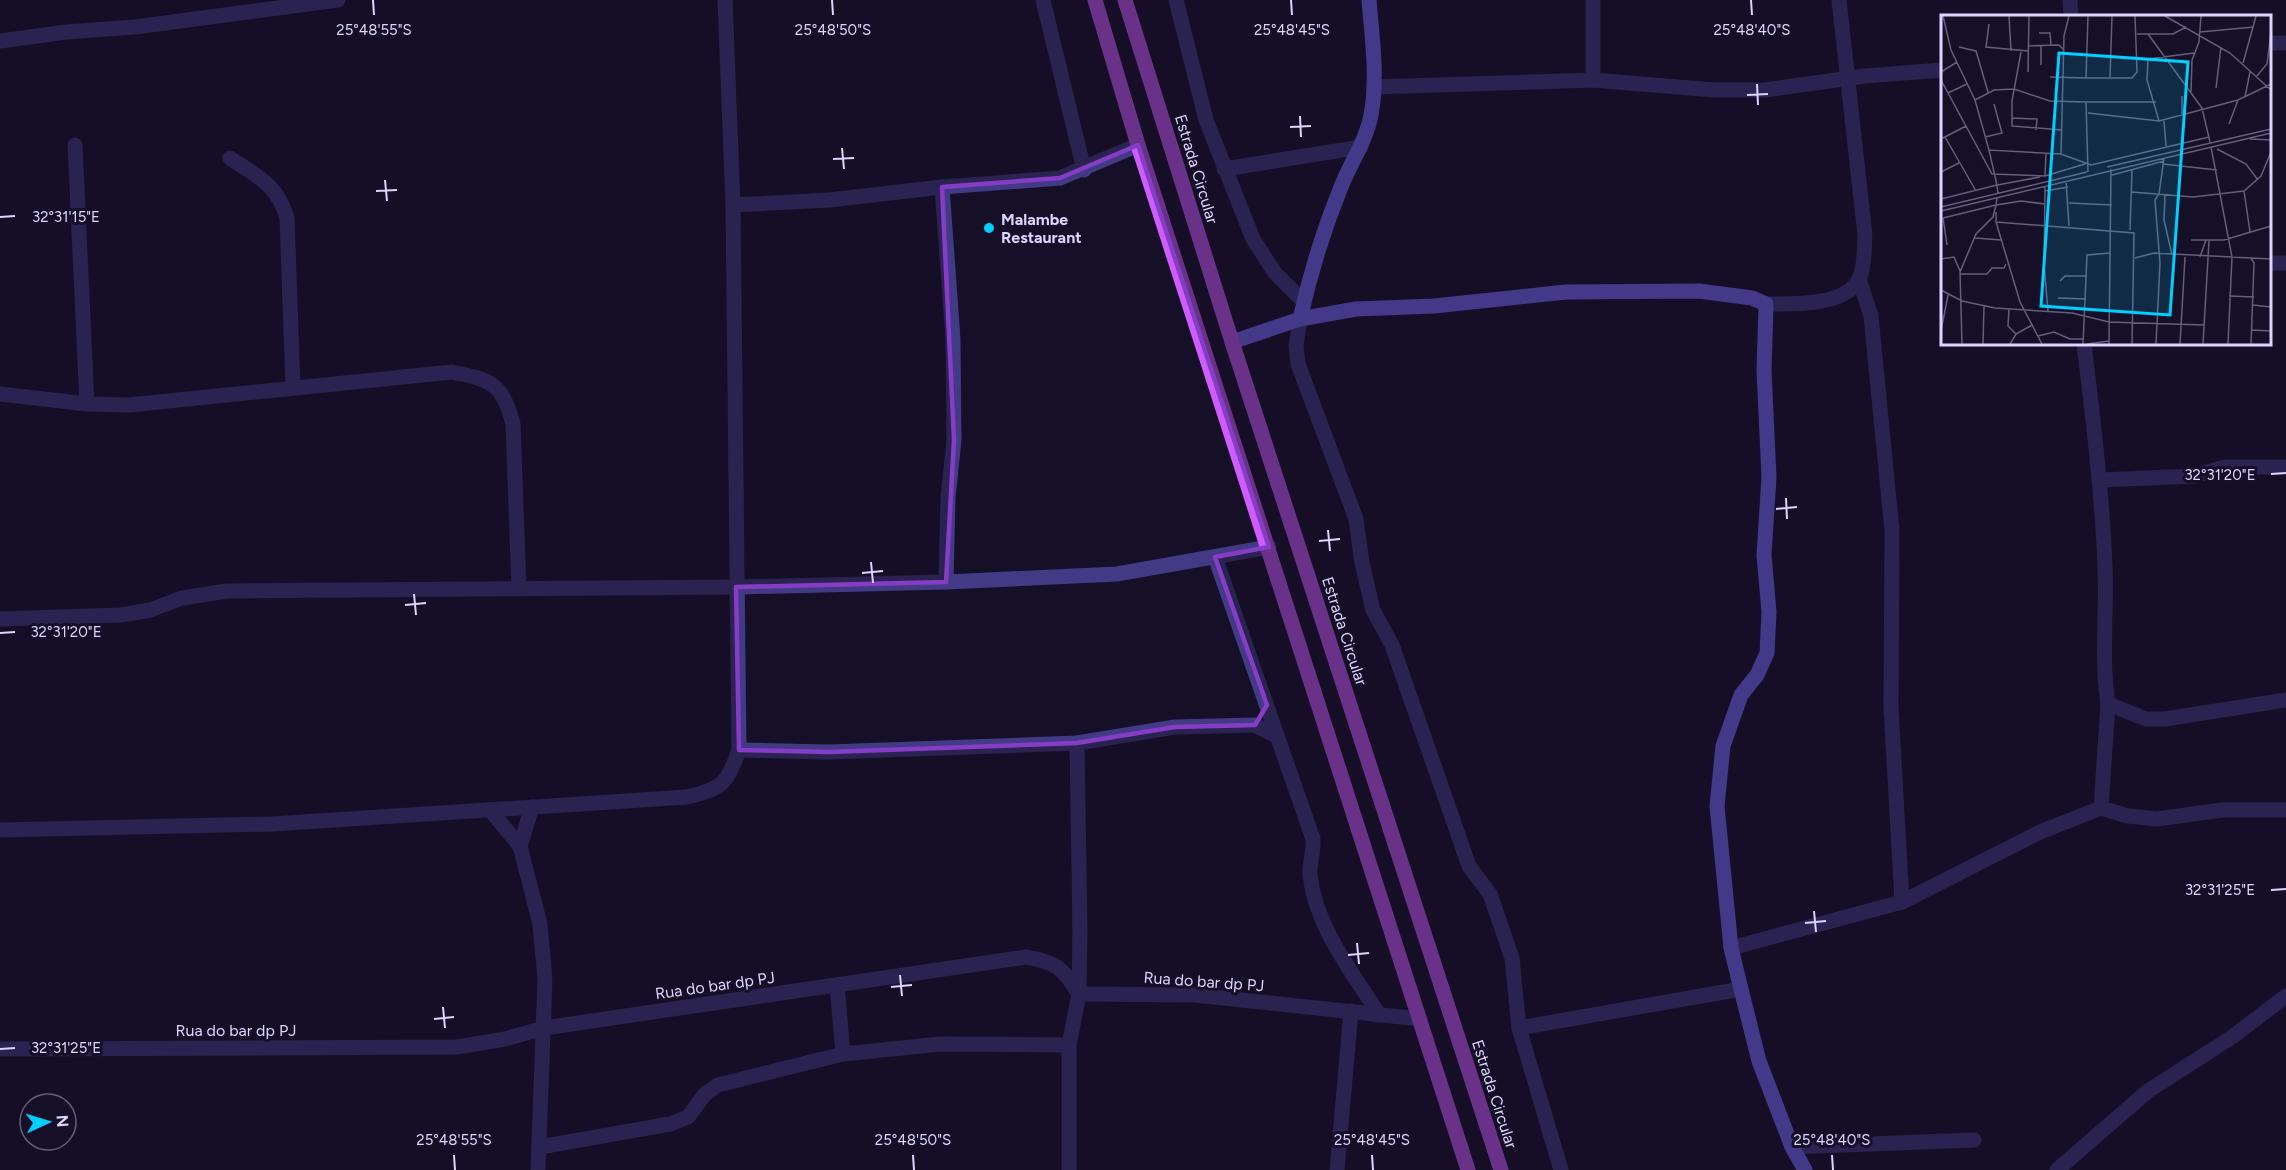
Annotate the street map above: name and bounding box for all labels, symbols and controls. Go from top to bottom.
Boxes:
inset map [1941,15,2271,345]
text: 25°48'55"S [336,21,412,39]
text: 25°48'50"S [795,21,871,39]
text: 25°48'45"S [1254,21,1330,39]
text: 25°48'40"S [1713,21,1791,39]
street label: Estrada Circular [1171,112,1222,227]
text: 32°31'15"E [32,208,100,226]
place label: Malambe Restaurant [1001,210,1082,247]
marker: Malambe Restaurant [982,221,996,235]
text: 32°31'20"E [2184,466,2256,484]
street label: Estrada Circular [1318,574,1371,689]
text: 32°31'20"E [30,623,102,641]
text: 32°31'25"E [2185,881,2255,899]
street label: Rua do bar dp PJ [654,968,776,1003]
street label: Rua do bar dp PJ [1143,968,1265,995]
street label: Rua do bar dp PJ [176,1021,296,1040]
street label: Estrada Circular [1468,1037,1521,1152]
text: 32°31'25"E [31,1039,101,1057]
north arrow [18,1092,78,1152]
text: N [53,1114,72,1128]
text: 25°48'55"S [416,1131,492,1149]
text: 25°48'50"S [875,1131,951,1149]
text: 25°48'45"S [1334,1131,1410,1149]
text: 25°48'40"S [1793,1131,1871,1149]

